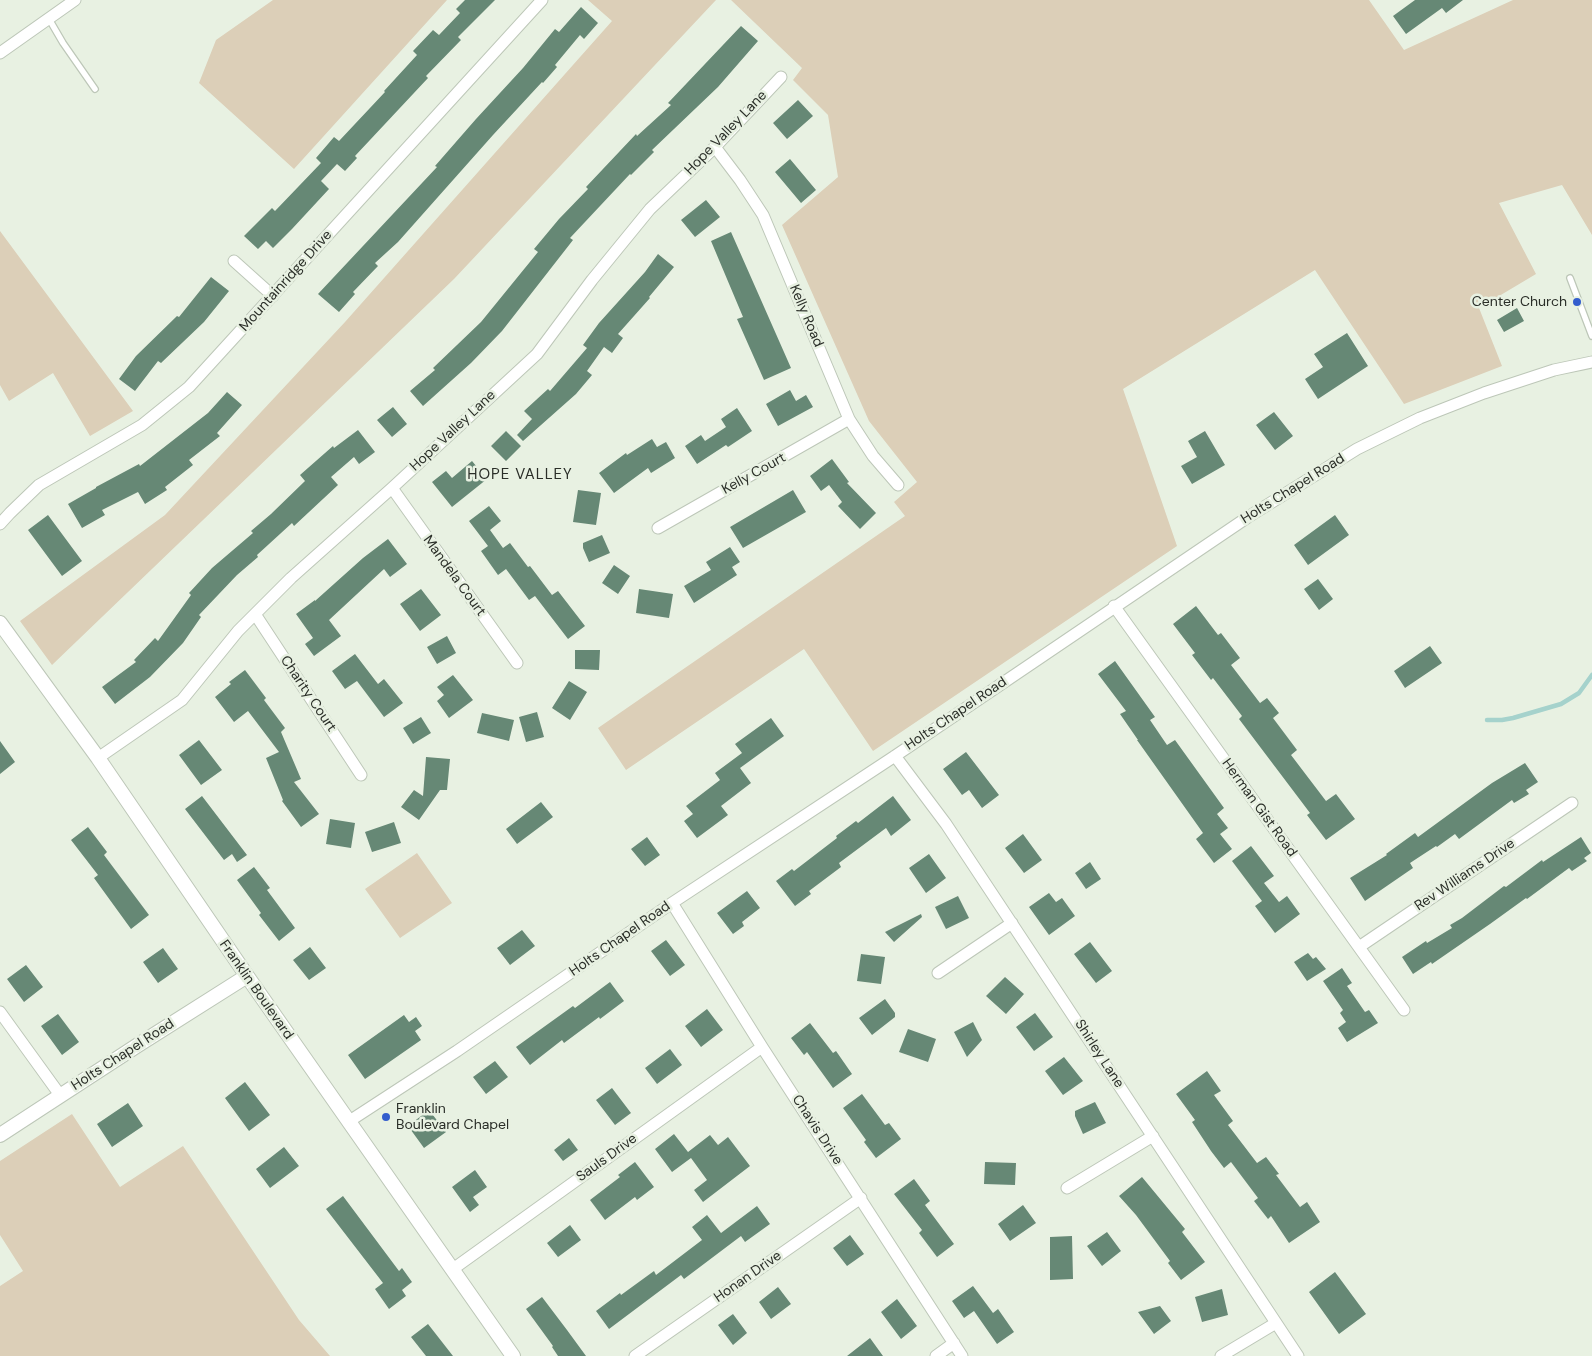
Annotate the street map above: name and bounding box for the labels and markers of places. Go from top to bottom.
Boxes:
place label: Center Church [1472,294,1567,310]
marker: Center Church [1571,296,1583,308]
place label: Franklin Boulevard Chapel [396,1101,509,1134]
marker: Franklin Boulevard Chapel [380,1111,392,1123]

